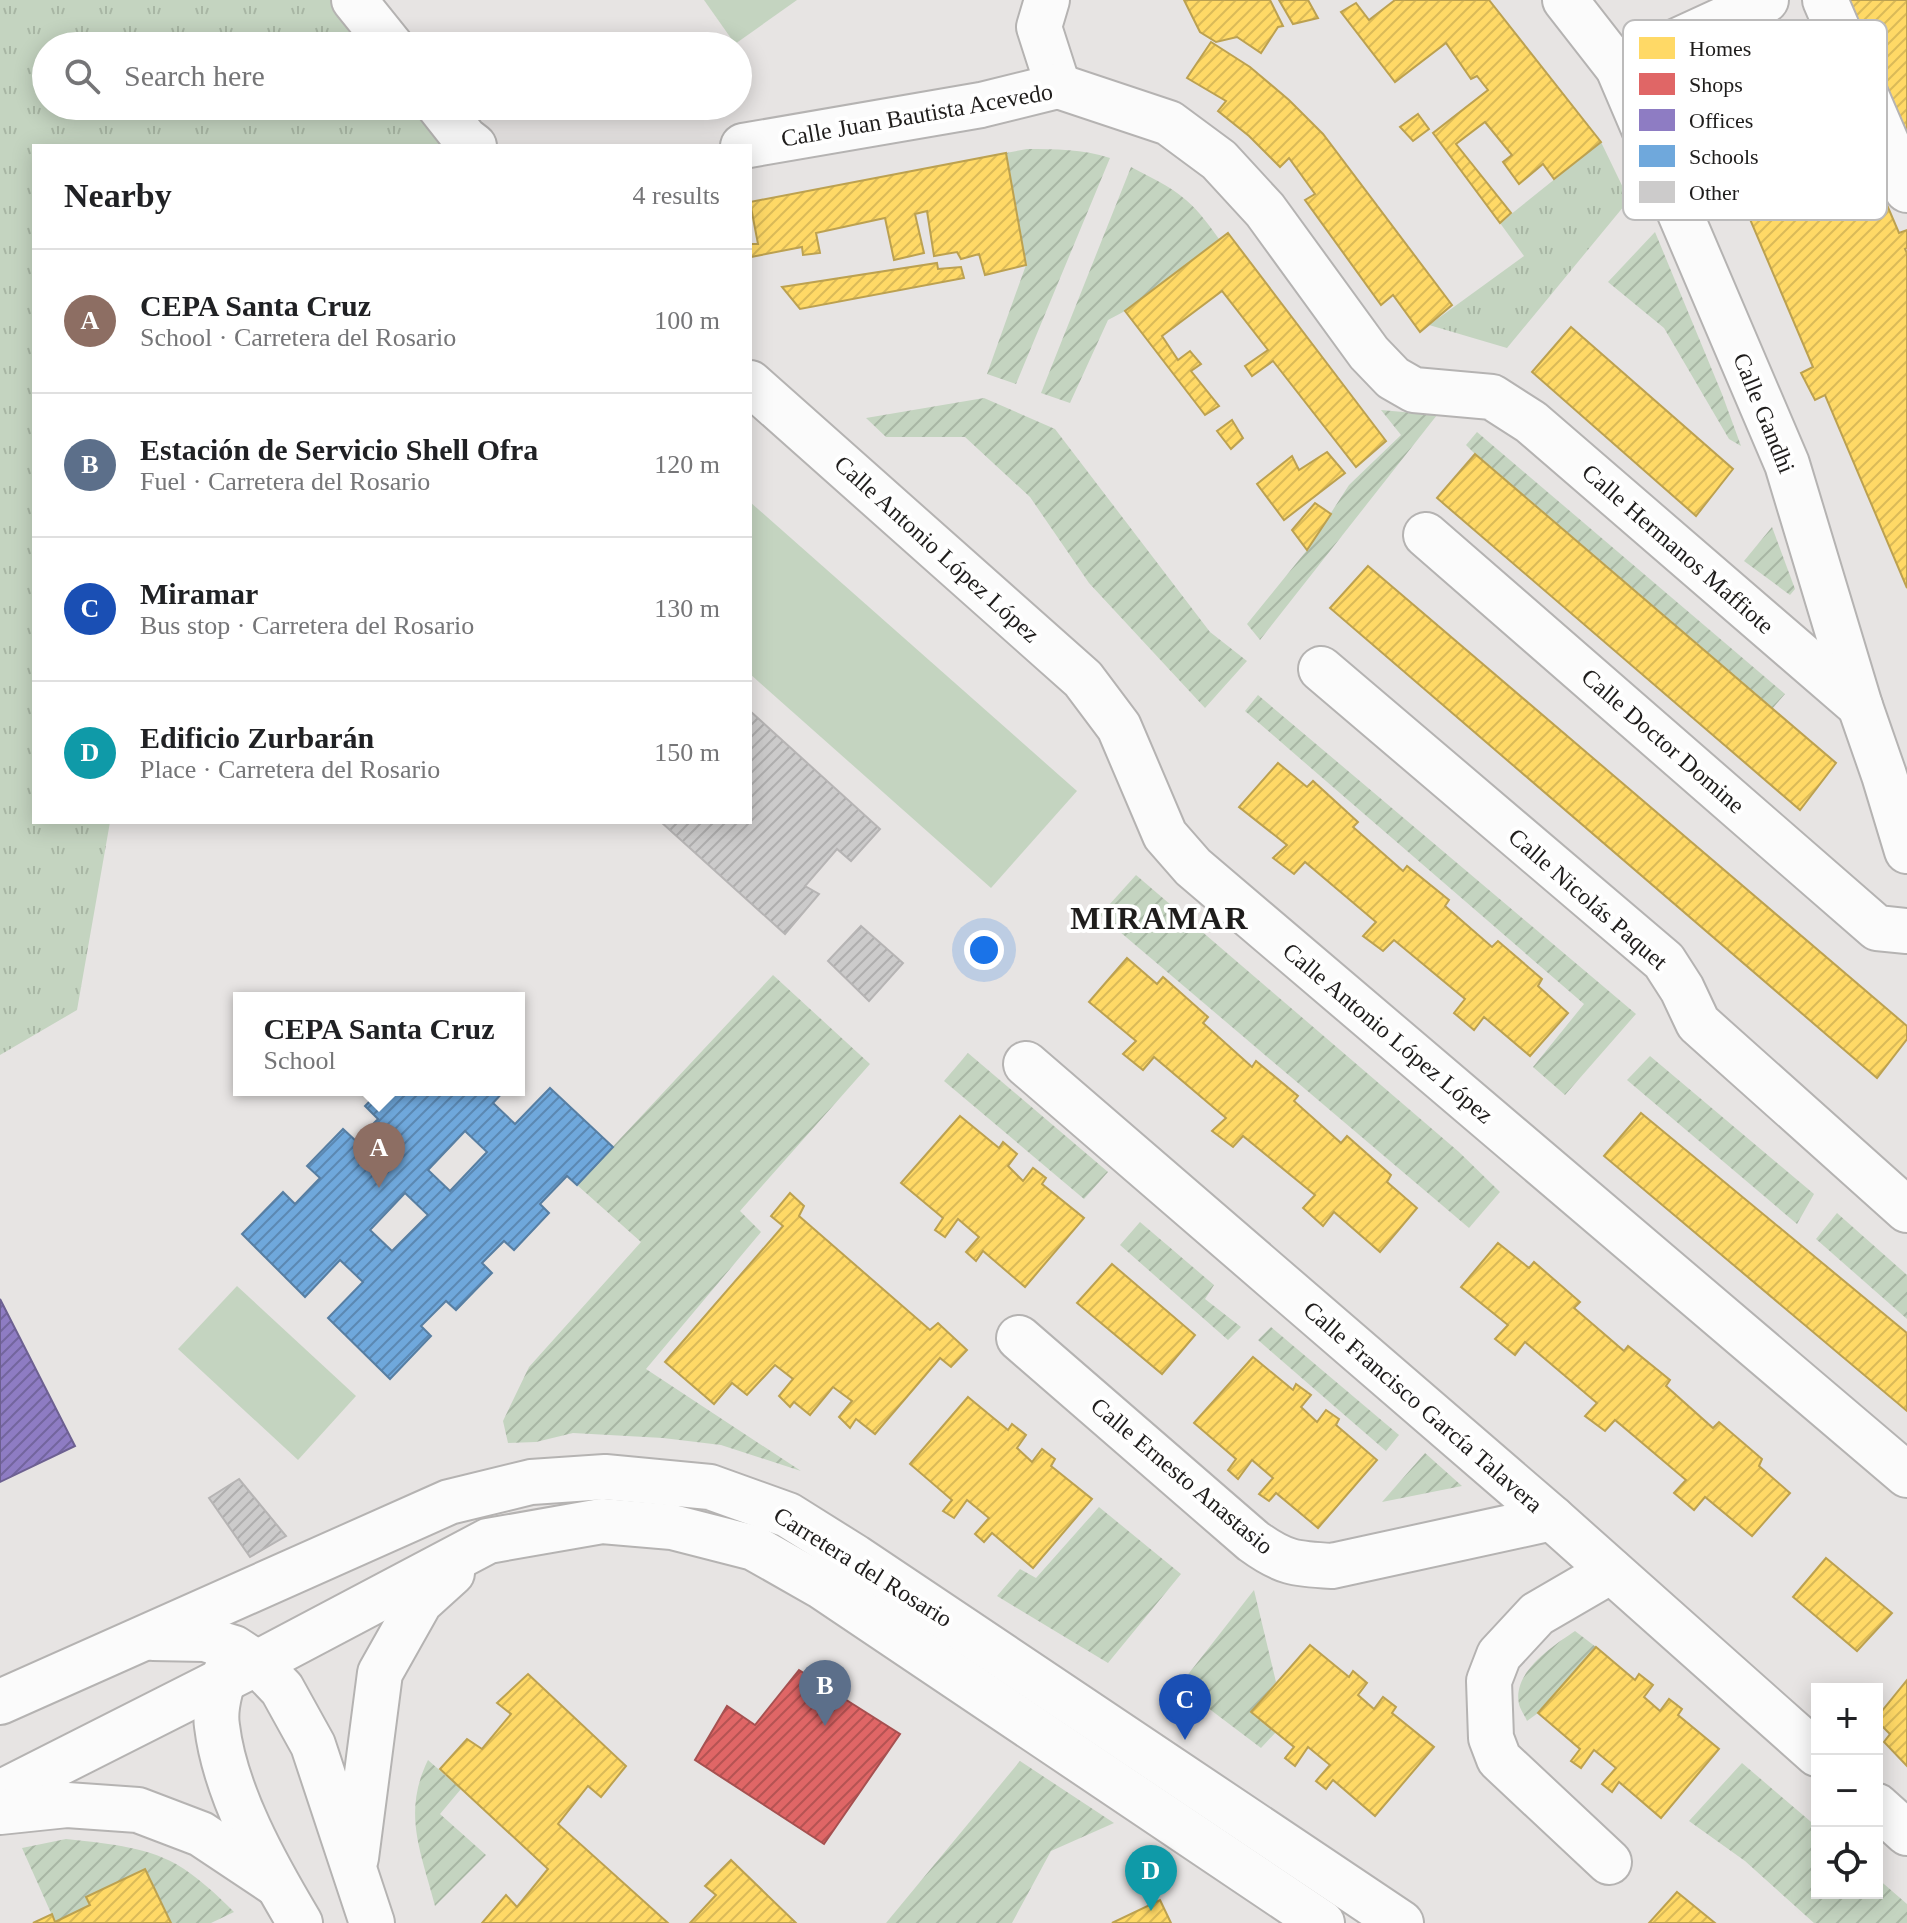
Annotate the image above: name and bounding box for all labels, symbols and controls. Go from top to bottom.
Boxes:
legend [1623,20,1887,220]
search box [32,32,752,120]
text: Homes [1689,36,1751,61]
icon: search [60,54,104,98]
text: Search here [124,59,265,92]
text: Shops [1689,72,1743,97]
street label: Calle Juan Bautista Acevedo [779,78,1055,152]
text: Offices [1689,108,1753,133]
text: Schools [1689,144,1759,169]
text: Nearby [64,177,172,214]
text: Other [1689,180,1740,205]
text: 4 results [633,181,720,210]
text: CEPA Santa Cruz [140,289,371,322]
text: A [81,306,99,335]
text: 100 m [654,306,720,335]
text: School · Carretera del Rosario [140,323,456,352]
street label: Calle Gandhi [1728,349,1800,477]
text: Estación de Servicio Shell Ofra [140,433,538,466]
text: B [81,450,99,479]
text: 120 m [654,450,720,479]
street label: Calle Antonio López López [829,450,1045,648]
street label: Calle Hermanos Maffiote [1577,459,1779,639]
text: Fuel · Carretera del Rosario [140,467,430,496]
text: Miramar [140,577,258,610]
text: C [81,594,99,623]
text: 130 m [654,594,720,623]
text: Bus stop · Carretera del Rosario [140,611,474,640]
street label: Calle Doctor Domine [1577,663,1749,819]
text: Edificio Zurbarán [140,721,374,754]
text: D [81,738,99,767]
text: 150 m [654,738,720,767]
text: Place · Carretera del Rosario [140,755,440,784]
street label: Calle Nicolás Paquet [1504,823,1673,975]
district label: MIRAMAR [1070,900,1250,936]
your location [964,930,1004,970]
street label: Calle Antonio López López [1278,938,1498,1128]
popup [233,992,525,1096]
text: CEPA Santa Cruz [263,1012,495,1045]
text: School [263,1046,336,1075]
pin: A [353,1122,405,1188]
street label: Calle Francisco García Talavera [1298,1296,1548,1518]
street label: Calle Ernesto Anastasio [1086,1392,1278,1560]
street label: Carretera del Rosario [769,1502,957,1632]
pin: B [799,1660,851,1726]
pin: C [1159,1674,1211,1740]
map controls [1811,1683,1883,1899]
button: + [1811,1683,1883,1755]
button: − [1811,1755,1883,1827]
button: locate [1811,1827,1883,1899]
pin: D [1125,1845,1177,1911]

